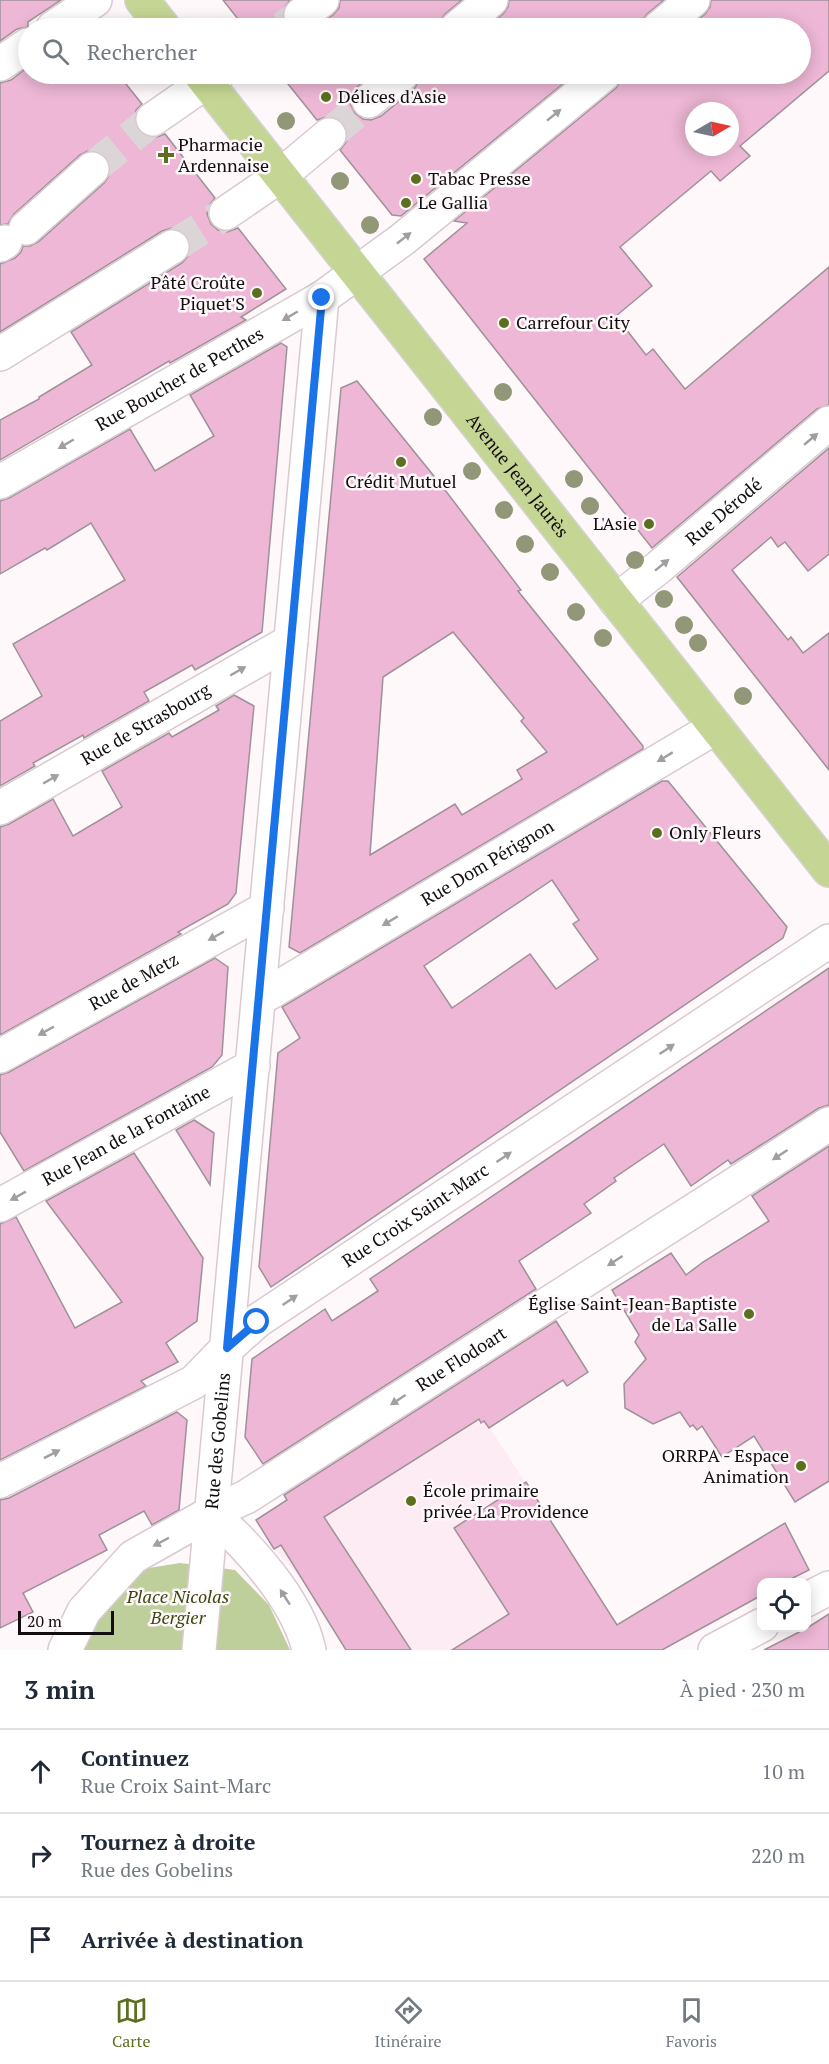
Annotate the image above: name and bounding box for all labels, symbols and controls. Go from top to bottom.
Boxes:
search box [18,18,811,84]
icon: search [39,35,72,68]
text: Rechercher [87,37,197,66]
place label: Délices d'Asie [338,84,446,108]
marker: Délices d'Asie [319,90,333,104]
north arrow [685,102,739,156]
one-way arrow [546,108,562,121]
place label: Pharmacie Ardennaise [178,132,269,177]
marker: Pharmacie Ardennaise [159,148,173,162]
place label: Tabac Presse [428,166,531,190]
marker: Tabac Presse [409,172,423,186]
place label: Le Gallia [418,190,488,214]
marker: Le Gallia [399,196,413,210]
one-way arrow [396,233,411,245]
place label: Pâté Croûte Piquet'S [151,270,245,315]
route end [308,284,334,310]
marker: Pâté Croûte Piquet'S [250,286,264,300]
place label: Carrefour City [516,310,631,334]
one-way arrow [282,311,298,322]
marker: Carrefour City [497,316,511,330]
street label: Rue Boucher de Perthes [91,321,268,436]
street label: Avenue Jean Jaurès [462,408,575,542]
one-way arrow [803,432,819,445]
one-way arrow [58,439,74,450]
marker: Crédit Mutuel [394,455,408,469]
place label: Crédit Mutuel [345,469,457,493]
street label: Rue Dérodé [680,472,767,550]
place label: L'Asie [593,511,637,535]
marker: L'Asie [642,517,656,531]
one-way arrow [654,558,670,571]
one-way arrow [230,666,247,676]
street label: Rue de Strasbourg [76,677,215,770]
one-way arrow [657,751,673,762]
one-way arrow [43,774,60,784]
street label: Rue Dom Pérignon [416,813,558,911]
place label: Only Fleurs [669,820,761,844]
marker: Only Fleurs [650,826,664,840]
one-way arrow [382,916,398,927]
one-way arrow [208,931,224,942]
street label: Rue de Metz [84,946,182,1015]
one-way arrow [37,1026,54,1036]
one-way arrow [659,1044,675,1055]
street label: Rue Jean de la Fontaine [37,1079,214,1191]
one-way arrow [772,1150,788,1161]
one-way arrow [496,1151,512,1163]
street label: Rue Croix Saint-Marc [337,1157,493,1272]
one-way arrow [9,1191,26,1201]
one-way arrow [607,1255,624,1266]
place label: Église Saint-Jean-Baptiste de La Salle [528,1291,737,1336]
one-way arrow [281,1294,297,1306]
marker: Église Saint-Jean-Baptiste de La Salle [742,1307,756,1321]
route start [243,1308,269,1334]
street label: Rue Flodoart [411,1320,511,1396]
street label: Rue des Gobelins [199,1371,235,1510]
one-way arrow [390,1394,406,1405]
place label: ORRPA - Espace Animation [662,1443,789,1488]
one-way arrow [44,1450,61,1459]
marker: ORRPA - Espace Animation [794,1459,808,1473]
place label: École primaire privée La Providence [423,1478,589,1523]
marker: École primaire privée La Providence [404,1494,418,1508]
one-way arrow [152,1537,169,1547]
map controls [757,1578,811,1632]
button: locate [757,1578,811,1632]
park label: Place Nicolas Bergier [126,1584,229,1629]
one-way arrow [280,1589,291,1605]
scale bar [18,1608,114,1636]
text: 20 m [27,1610,62,1632]
text: 3 min [24,1672,95,1706]
text: À pied · 230 m [680,1676,805,1703]
text: Continuez [81,1743,189,1772]
icon: ahead [24,1755,57,1788]
text: 10 m [762,1758,805,1785]
text: Rue Croix Saint-Marc [81,1772,271,1799]
text: Tournez à droite [81,1827,256,1856]
icon: right [24,1839,57,1872]
text: 220 m [751,1842,805,1869]
text: Rue des Gobelins [81,1856,233,1883]
icon: arrive [24,1923,57,1956]
text: Arrivée à destination [81,1925,303,1954]
tab: Carte [112,1994,151,2052]
tab: Itinéraire [374,1994,442,2052]
tab: Favoris [666,1994,717,2052]

